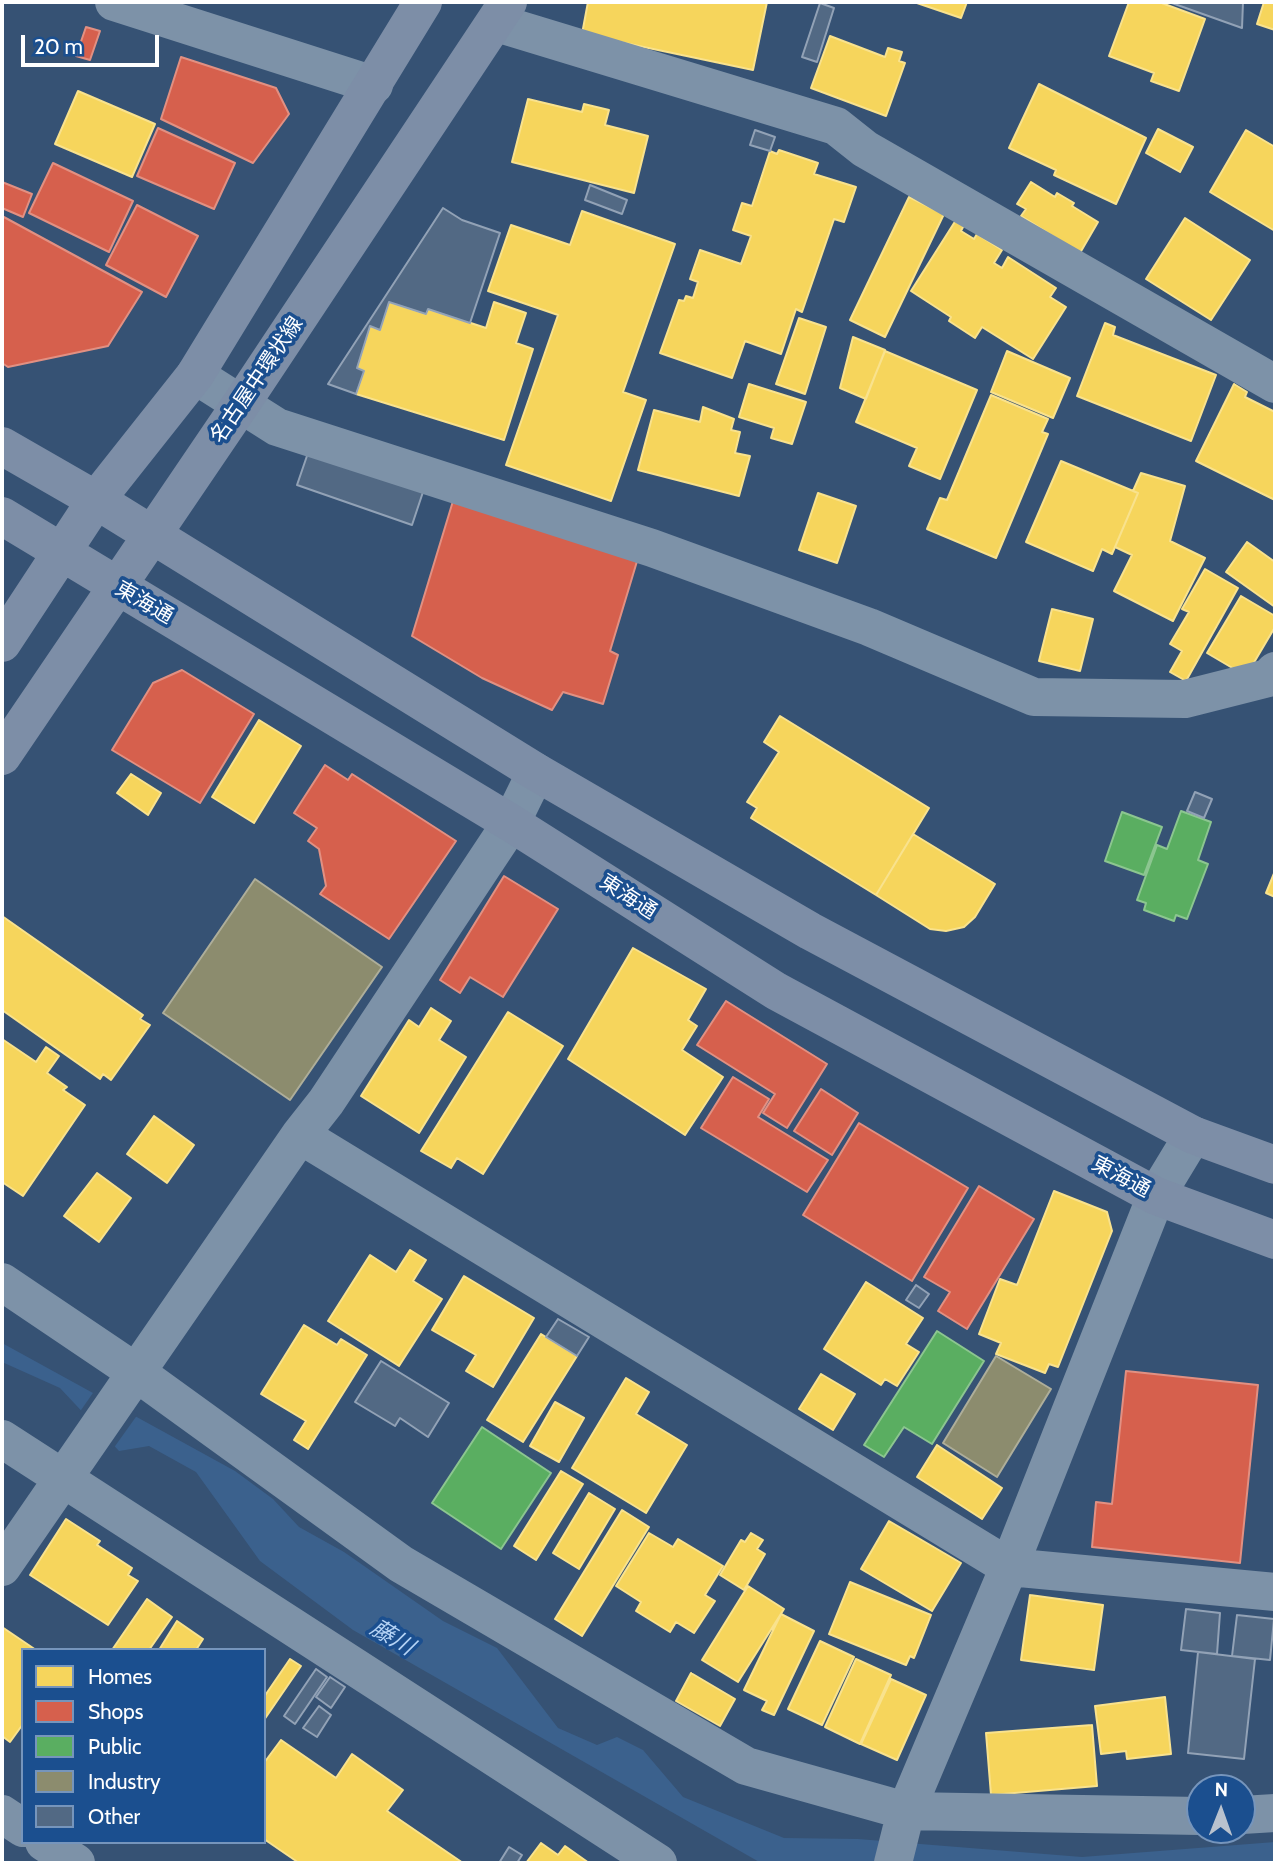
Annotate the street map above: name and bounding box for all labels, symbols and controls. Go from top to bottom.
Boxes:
scale bar [24,21,163,65]
text: 20 m [34,34,83,59]
street label: 名古屋中環状線 [205,312,309,448]
street label: 東海通 [110,576,178,630]
street label: 東海通 [595,869,661,925]
street label: 東海通 [1087,1151,1155,1203]
water label: 藤川 [365,1614,419,1662]
legend [21,1648,266,1844]
text: Homes [88,1664,152,1689]
text: Shops [88,1699,143,1724]
text: Public [88,1734,142,1759]
text: Industry [88,1769,161,1794]
north arrow [1186,1774,1256,1844]
text: N [1214,1778,1228,1801]
text: Other [88,1804,140,1829]

